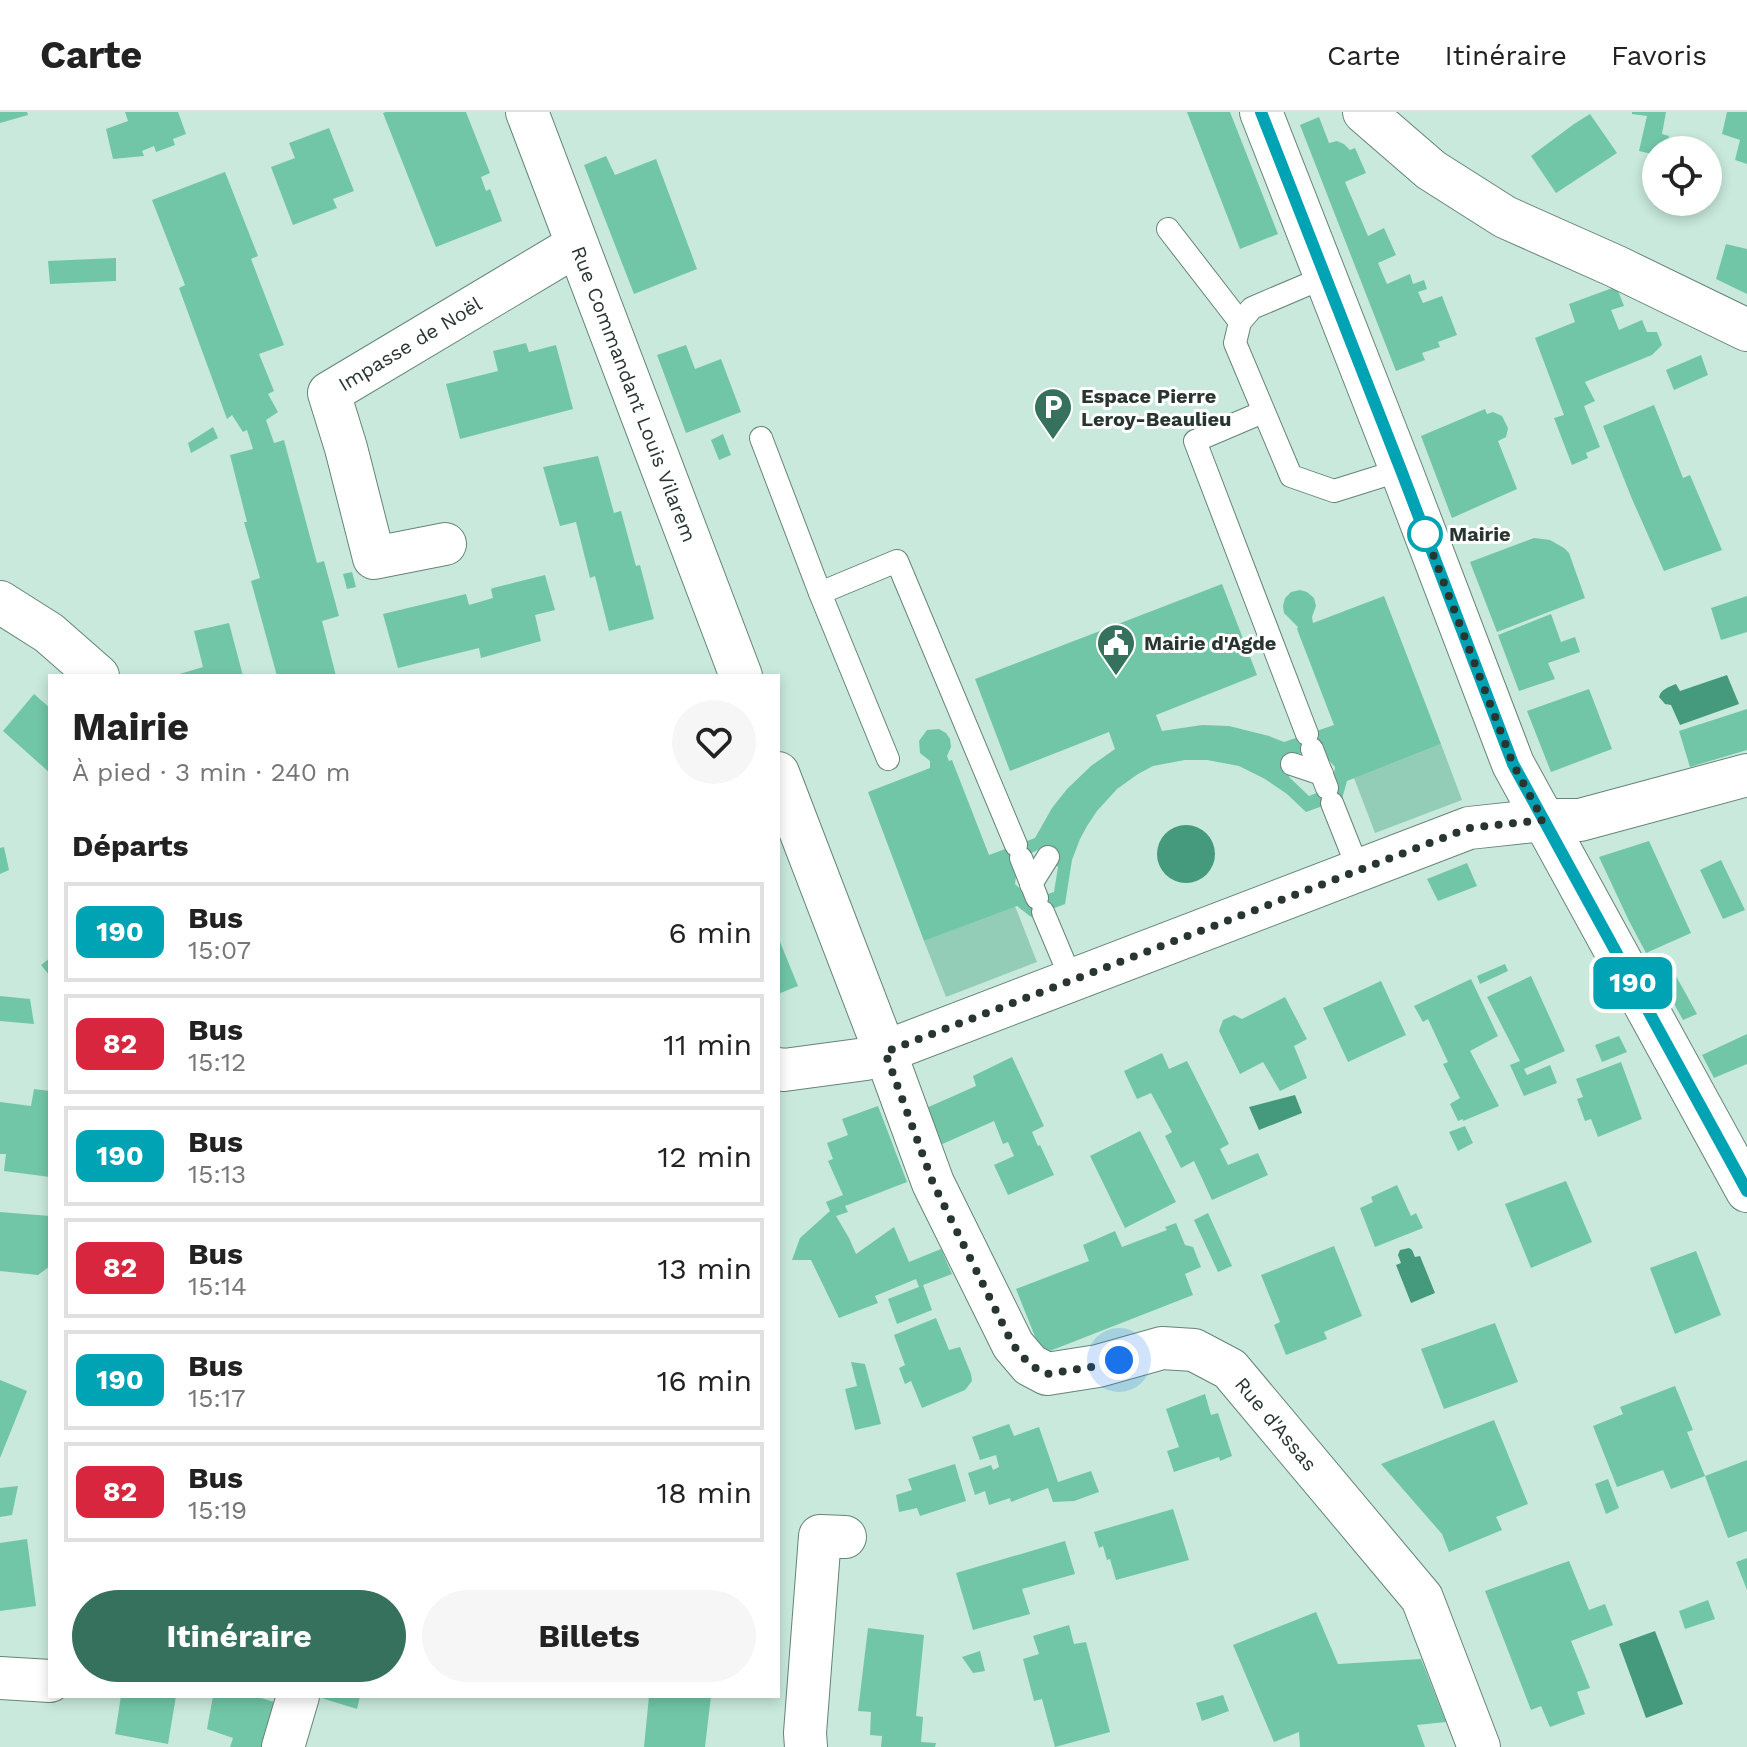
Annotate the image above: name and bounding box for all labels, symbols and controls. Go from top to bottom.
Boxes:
text: Carte [40,33,142,77]
text: Carte [1327,39,1401,72]
text: Itinéraire [1445,39,1567,72]
text: Favoris [1611,39,1707,72]
map controls [1642,136,1722,216]
button: locate [1642,136,1722,216]
street label: Rue Commandant Louis Vilarem [566,243,702,545]
street label: Impasse de Noël [334,292,486,396]
place label: Espace Pierre Leroy-Beaulieu [1081,384,1231,431]
parking icon: Espace Pierre Leroy-Beaulieu [1032,386,1074,441]
marker: Mairie [1408,517,1442,551]
place label: Mairie [1449,522,1511,546]
public building icon: Mairie d'Agde [1095,622,1137,677]
place label: Mairie d'Agde [1144,631,1276,655]
button: heart [672,700,756,784]
text: Mairie [72,705,189,749]
text: À pied · 3 min · 240 m [72,757,351,787]
text: Départs [72,828,189,863]
text: Bus [188,900,243,935]
text: 190 [96,915,144,948]
text: 6 min [668,915,752,950]
text: 15:07 [188,935,251,965]
line badge: 190 [1587,957,1679,1009]
text: 190 [1609,966,1657,999]
text: Bus [188,1012,243,1047]
text: 82 [103,1027,137,1060]
text: 11 min [663,1027,752,1062]
text: 15:12 [188,1047,246,1077]
text: Bus [188,1124,243,1159]
text: 190 [96,1139,144,1172]
text: 12 min [657,1139,752,1174]
text: 15:13 [188,1159,246,1189]
text: Bus [188,1236,243,1271]
text: 82 [103,1251,137,1284]
text: 13 min [657,1251,752,1286]
text: 15:14 [188,1271,247,1301]
your location [1099,1340,1139,1380]
text: Bus [188,1348,243,1383]
text: 190 [96,1363,144,1396]
text: 16 min [657,1363,752,1398]
street label: Rue d'Assas [1230,1372,1322,1476]
text: 15:17 [188,1383,246,1413]
text: Bus [188,1460,243,1495]
text: 82 [103,1475,137,1508]
text: 18 min [656,1475,752,1510]
text: 15:19 [188,1495,247,1525]
button: Itinéraire [72,1590,406,1682]
button: Billets [422,1590,756,1682]

